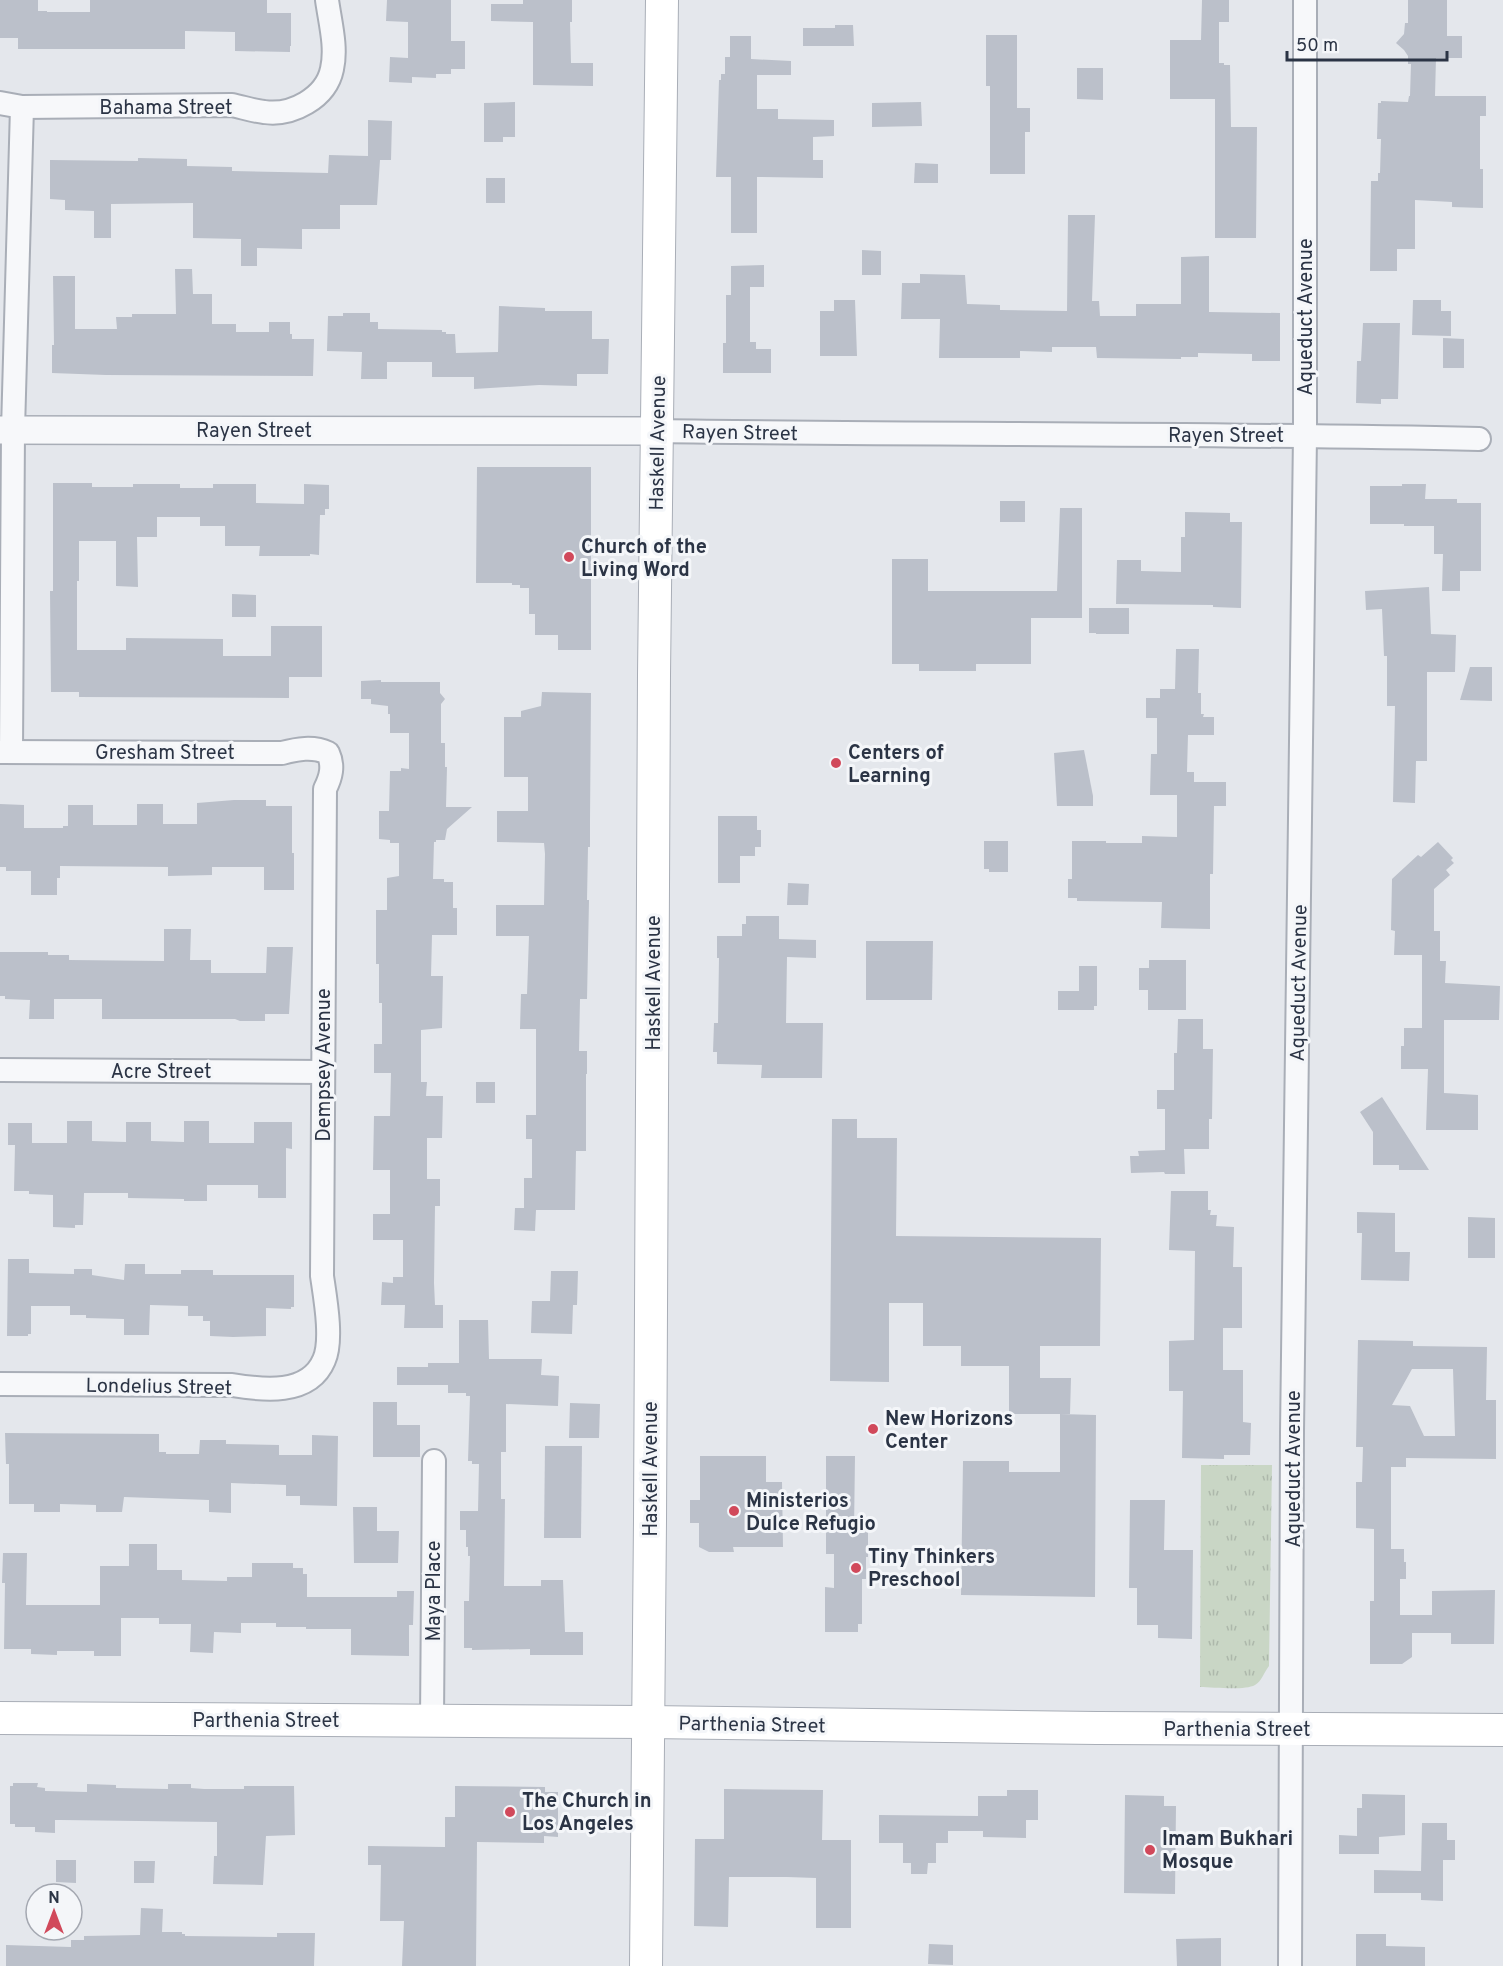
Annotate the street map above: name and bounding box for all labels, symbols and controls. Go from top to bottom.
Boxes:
scale bar [1287,24,1448,62]
text: 50 m [1296,35,1338,58]
street label: Bahama Street [99,96,233,122]
street label: Aqueduct Avenue [1294,238,1320,396]
street label: Haskell Avenue [645,375,673,511]
street label: Rayen Street [196,419,312,445]
street label: Rayen Street [682,420,798,448]
street label: Rayen Street [1168,424,1284,450]
place label: Church of the Living Word [581,535,707,584]
marker: Church of the Living Word [562,550,576,564]
street label: Gresham Street [95,741,235,767]
place label: Centers of Learning [848,741,944,790]
marker: Centers of Learning [829,756,843,770]
street label: Aqueduct Avenue [1286,904,1314,1062]
street label: Haskell Avenue [642,915,668,1051]
street label: Dempsey Avenue [312,988,338,1142]
street label: Acre Street [110,1060,212,1086]
street label: Londelius Street [85,1374,232,1402]
street label: Aqueduct Avenue [1282,1390,1308,1548]
street label: Haskell Avenue [639,1401,665,1537]
place label: New Horizons Center [885,1407,1013,1456]
marker: New Horizons Center [866,1422,880,1436]
place label: Ministerios Dulce Refugio [746,1489,876,1538]
marker: Ministerios Dulce Refugio [727,1504,741,1518]
street label: Maya Place [422,1541,448,1641]
place label: Tiny Thinkers Preschool [868,1545,995,1594]
marker: Tiny Thinkers Preschool [849,1561,863,1575]
street label: Parthenia Street [192,1709,340,1735]
street label: Parthenia Street [678,1712,826,1740]
street label: Parthenia Street [1163,1718,1311,1744]
place label: The Church in Los Angeles [522,1789,652,1838]
marker: The Church in Los Angeles [503,1805,517,1819]
place label: Imam Bukhari Mosque [1162,1827,1293,1876]
marker: Imam Bukhari Mosque [1143,1843,1157,1857]
north arrow [24,1882,84,1942]
text: N [48,1889,60,1909]

